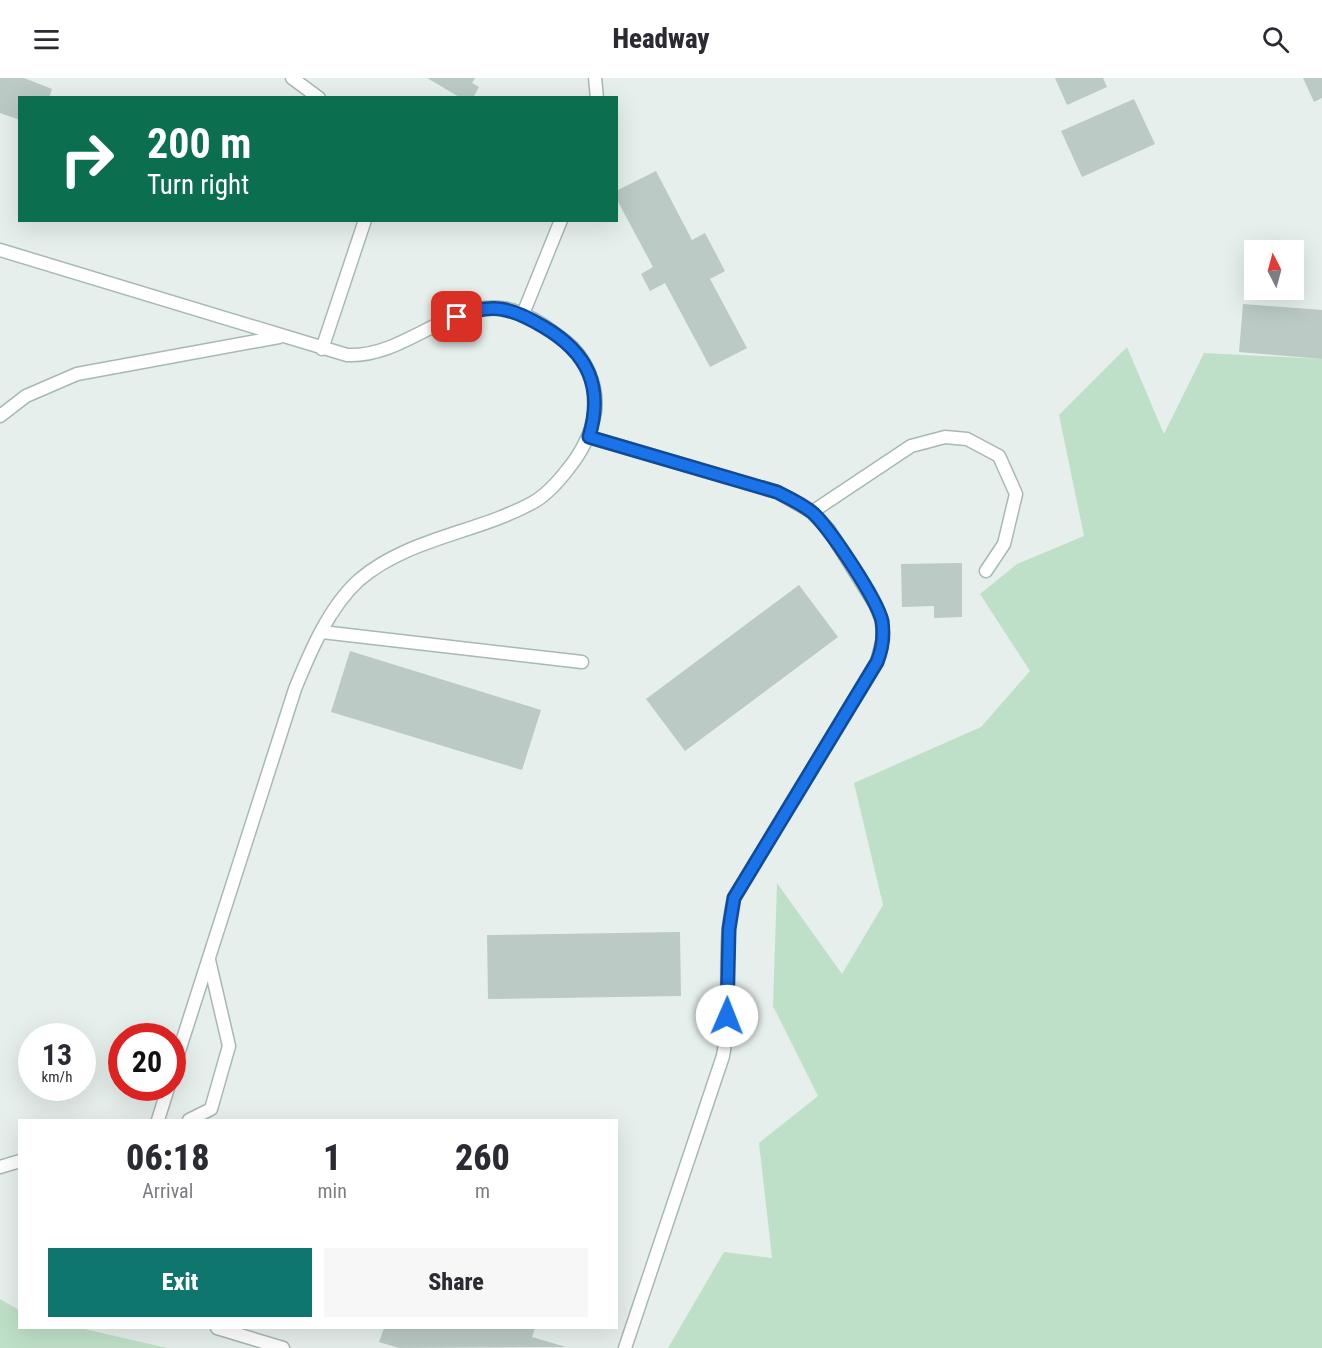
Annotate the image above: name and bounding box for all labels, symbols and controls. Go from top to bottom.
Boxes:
icon: menu [30,23,63,56]
text: Headway [612,23,710,55]
icon: search [1259,23,1292,56]
text: 200 m [147,119,252,168]
icon: right [48,120,126,198]
text: Turn right [147,169,249,201]
north arrow [1244,240,1304,300]
map controls [1244,240,1304,300]
pin [431,291,482,342]
icon: arrive [440,300,473,333]
position arrow [695,984,759,1048]
speed limit sign: 20 [108,1023,186,1101]
text: 13 [42,1037,72,1072]
text: km/h [42,1068,72,1086]
text: 06:18 [126,1137,209,1179]
text: 1 [323,1137,341,1179]
text: 260 [455,1137,510,1179]
text: Arrival [142,1179,193,1203]
text: min [318,1179,347,1203]
text: m [475,1179,490,1203]
button: Exit [48,1248,312,1317]
button: Share [324,1248,588,1317]

